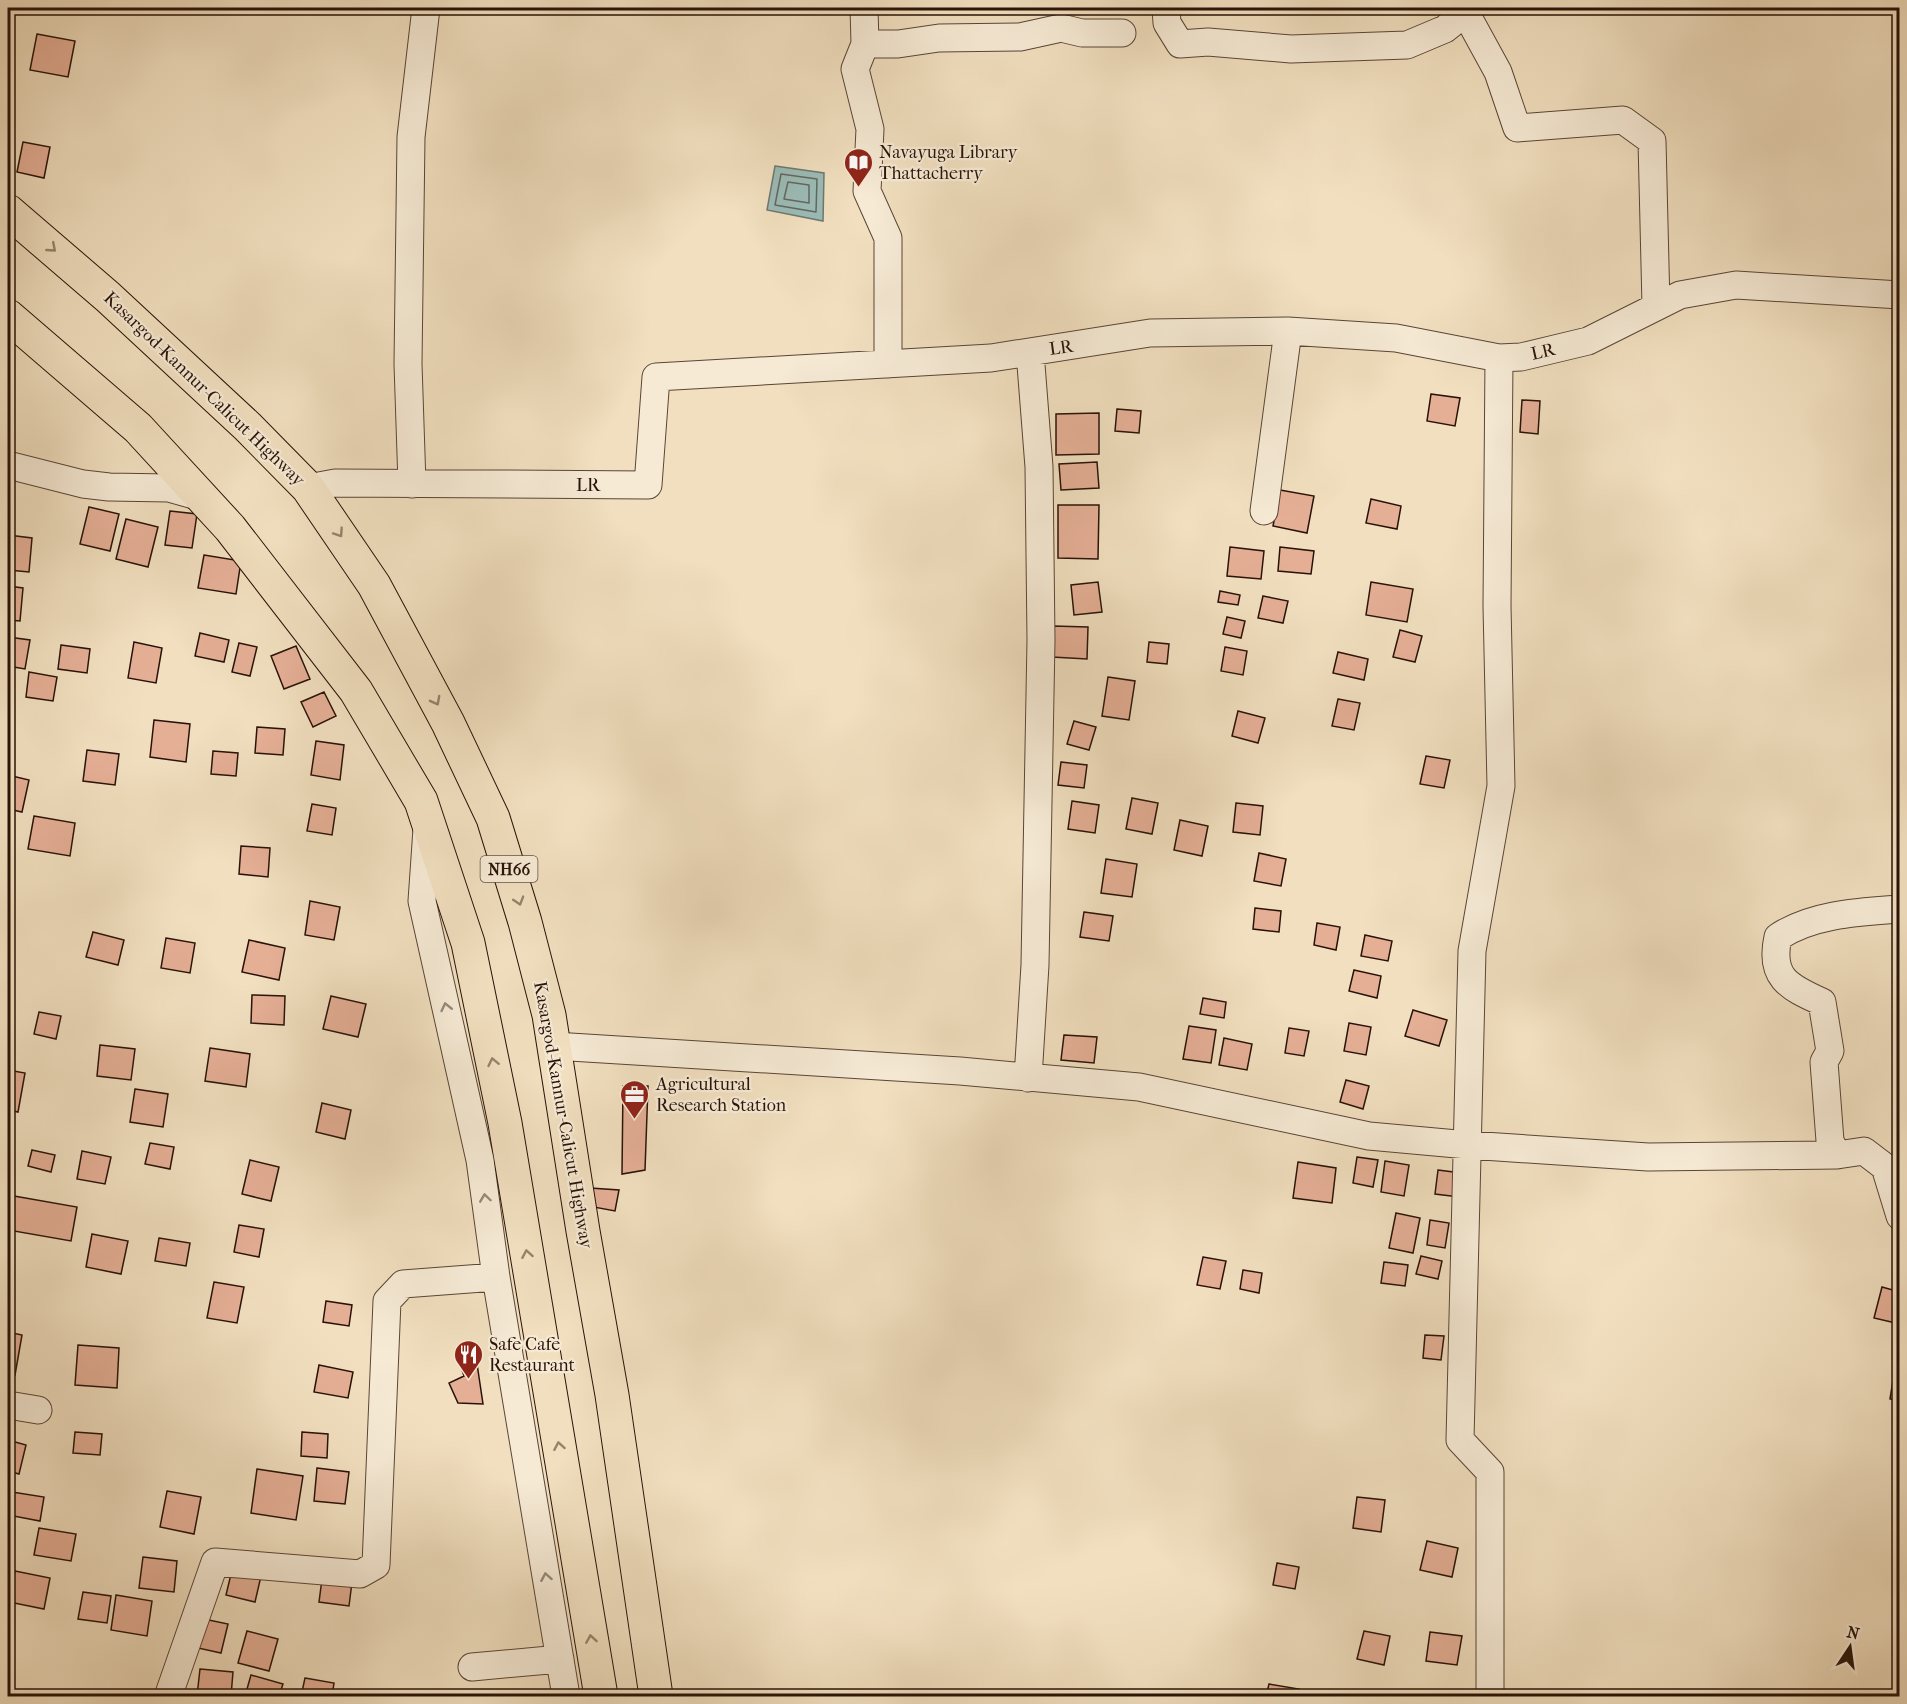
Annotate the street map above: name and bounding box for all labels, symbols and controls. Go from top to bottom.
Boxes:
place label: Navayuga Library Thattacherry [879,142,1019,184]
library icon: Navayuga Library Thattacherry [842,146,874,188]
one-way arrow [46,241,56,252]
street label: Kasargod-Kannur-Calicut Highway [99,287,310,492]
street label: LR [1048,336,1075,360]
street label: LR [1529,339,1558,365]
street label: LR [576,475,601,496]
one-way arrow [332,526,343,537]
one-way arrow [429,695,440,706]
road number: NH66 [480,856,538,882]
one-way arrow [511,895,524,906]
street label: Kasargod-Kannur-Calicut Highway [529,980,597,1252]
one-way arrow [440,1002,453,1012]
one-way arrow [487,1057,500,1067]
place label: Agricultural Research Station [655,1074,787,1116]
office icon: Agricultural Research Station [619,1078,651,1120]
one-way arrow [479,1193,491,1202]
one-way arrow [521,1249,534,1259]
place label: Safe Cafe Restaurant [489,1334,576,1376]
restaurant icon: Safe Cafe Restaurant [452,1338,484,1380]
one-way arrow [553,1442,566,1452]
one-way arrow [541,1572,553,1581]
north arrow [1820,1617,1880,1677]
text: N [1845,1622,1862,1644]
one-way arrow [585,1634,598,1644]

